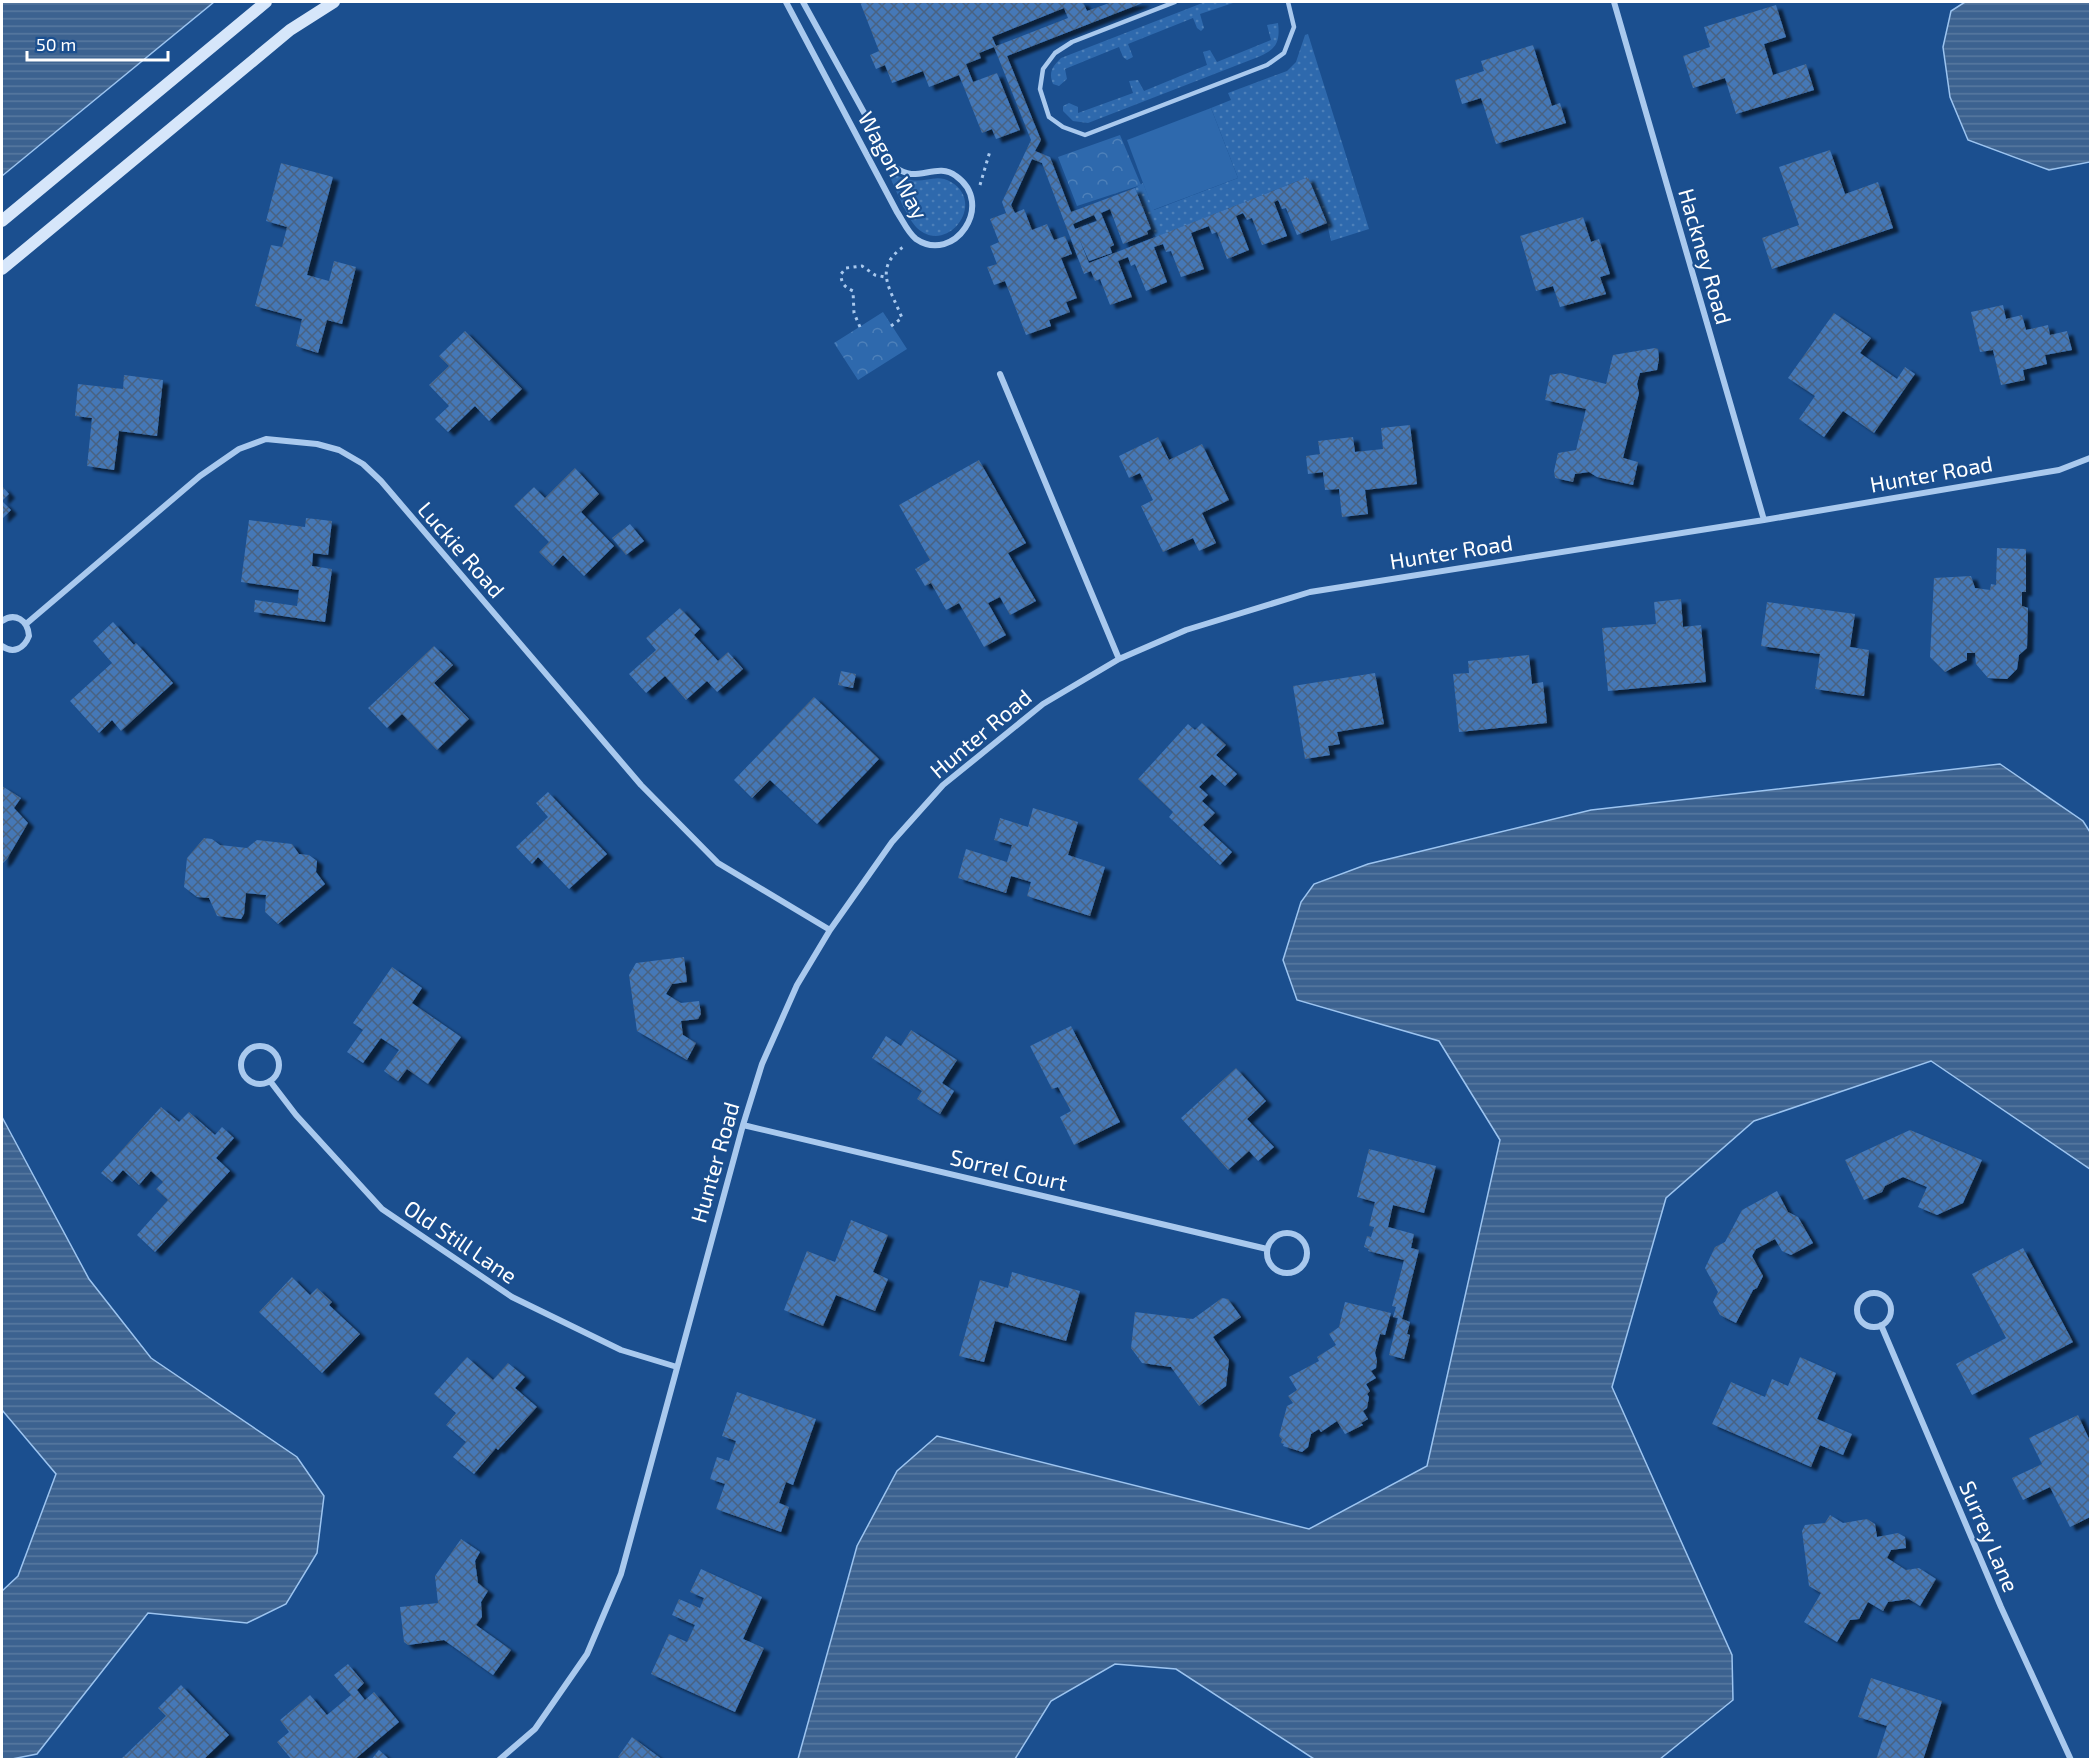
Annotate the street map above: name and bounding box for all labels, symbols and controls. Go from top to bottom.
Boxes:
scale bar [27,24,168,62]
text: 50 m [36,33,76,55]
street label: Wagon Way [854,107,934,224]
street label: Hackney Road [1674,185,1738,327]
street label: Hunter Road [1868,449,1994,497]
street label: Luckie Road [413,496,511,602]
street label: Hunter Road [1388,528,1514,574]
street label: Hunter Road [924,683,1036,783]
street label: Hunter Road [684,1099,744,1225]
street label: Sorrel Court [948,1143,1070,1195]
street label: Old Still Lane [400,1194,522,1288]
street label: Surrey Lane [1955,1477,2025,1595]

